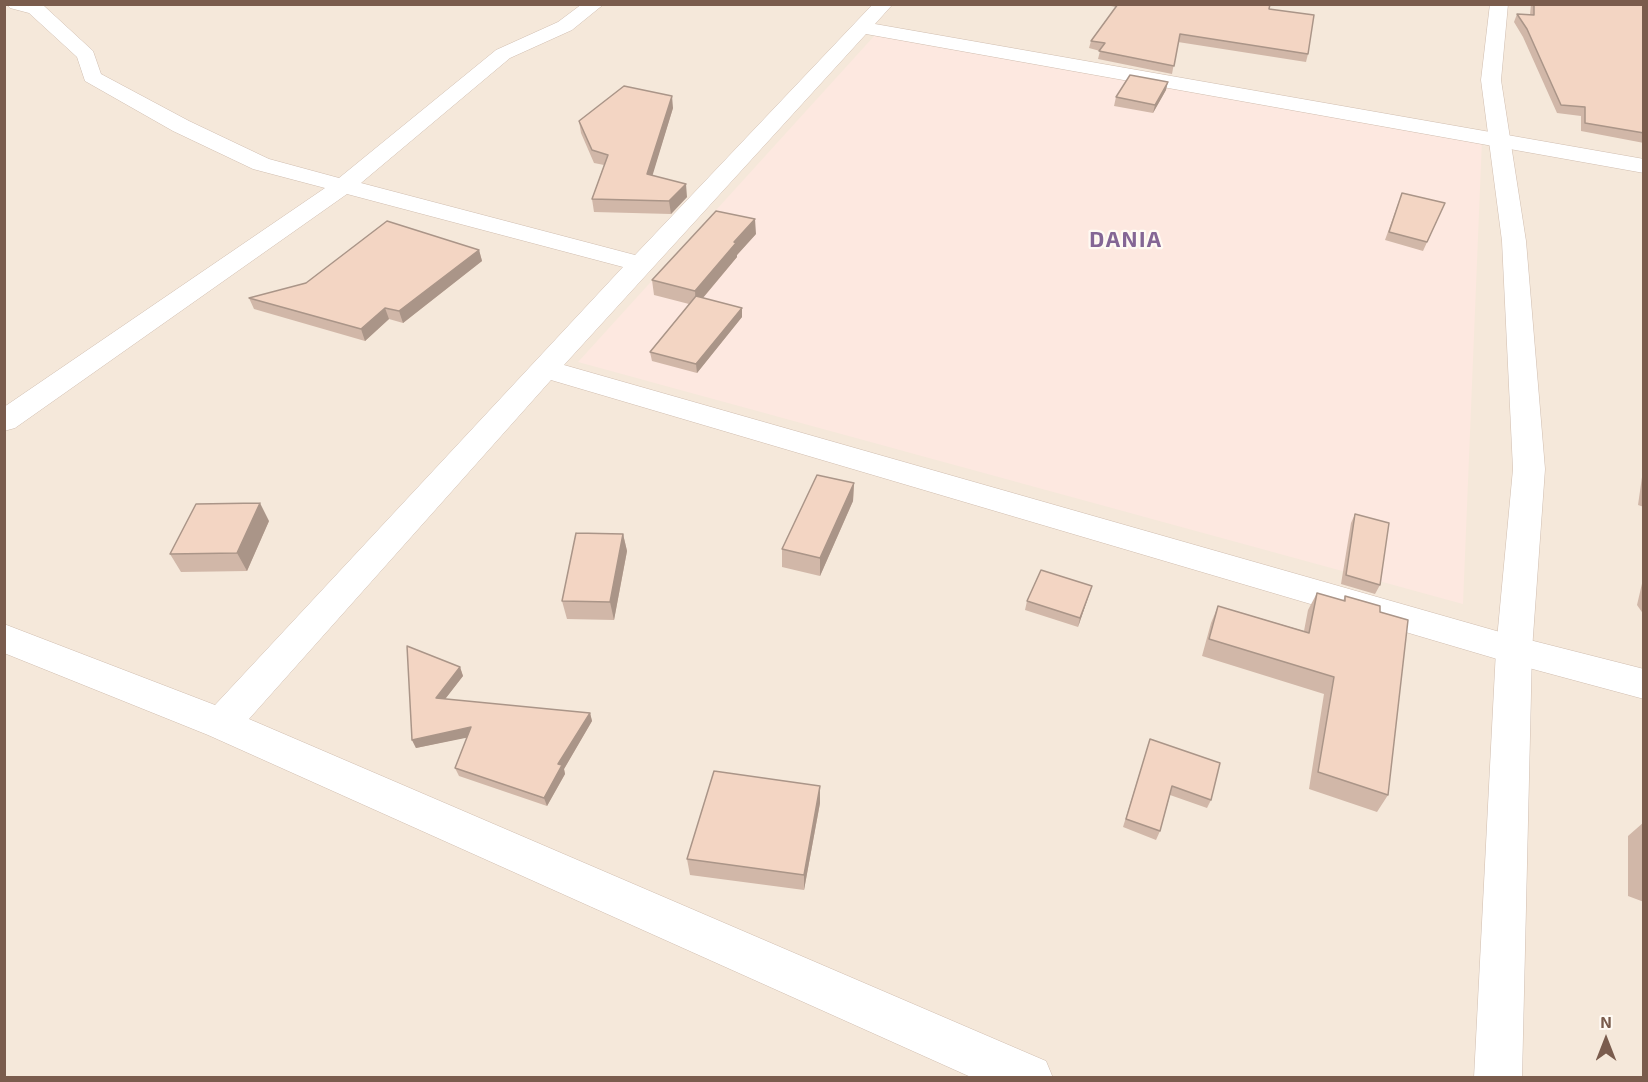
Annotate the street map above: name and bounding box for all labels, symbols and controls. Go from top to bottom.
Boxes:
district label: DANIA [1089,227,1163,253]
north arrow [1576,1010,1636,1070]
text: N [1600,1012,1612,1031]

